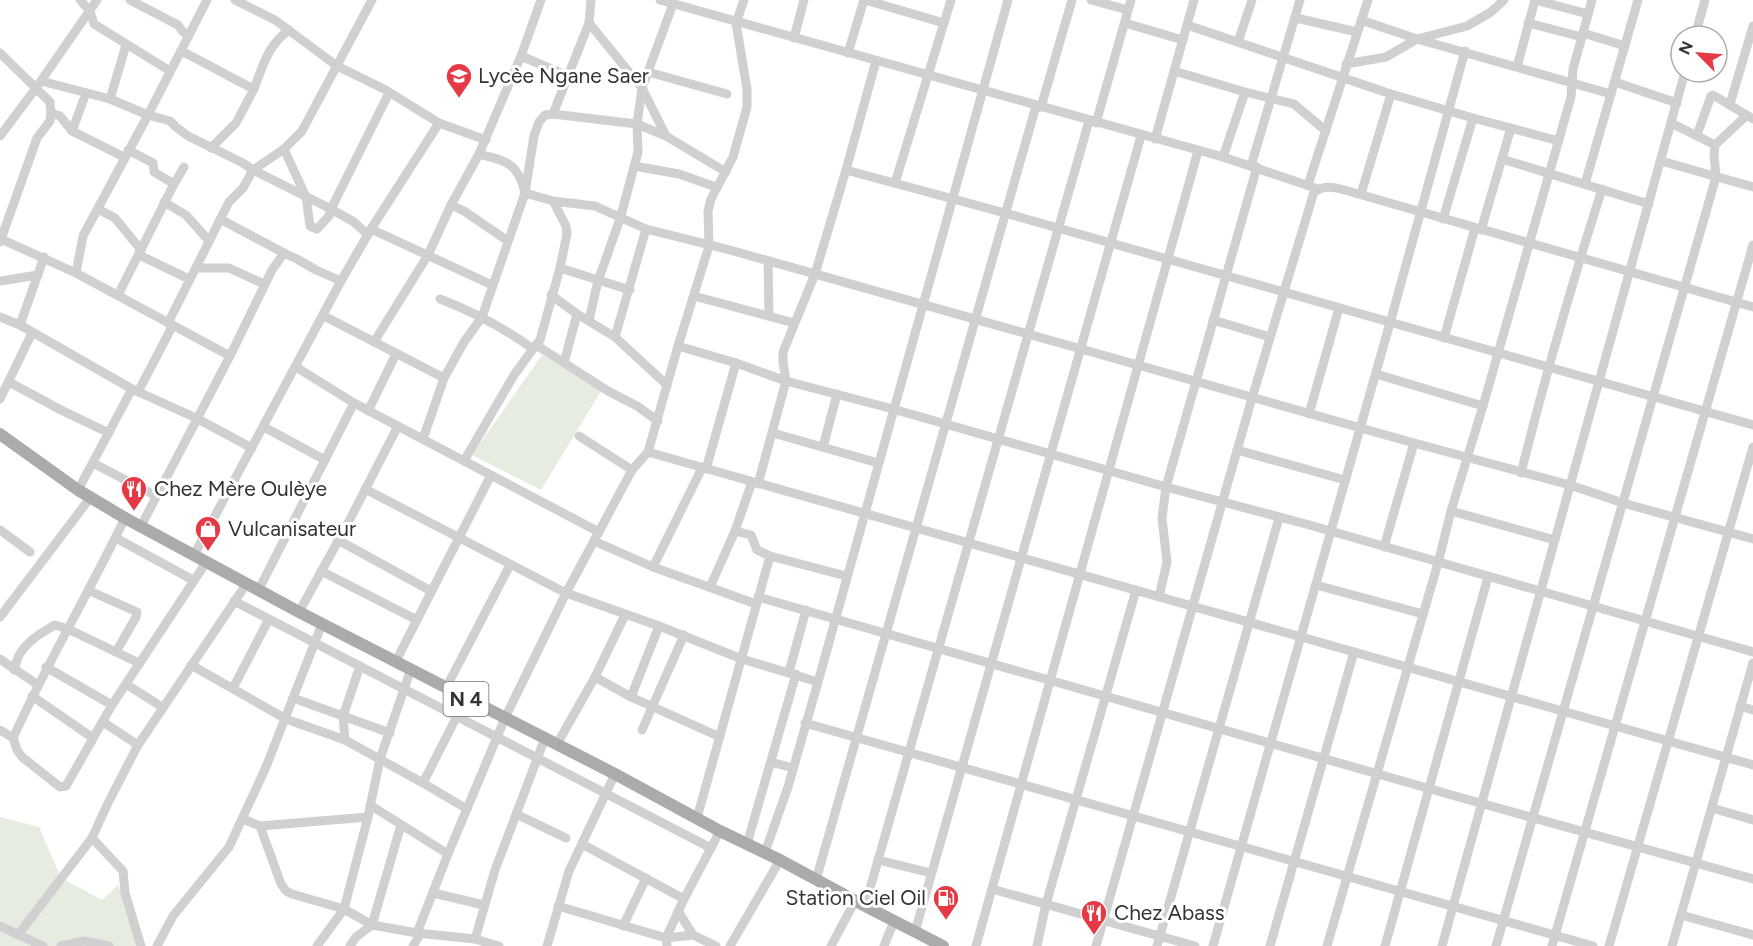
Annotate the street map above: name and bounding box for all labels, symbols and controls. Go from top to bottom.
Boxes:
north arrow [1669,24,1729,84]
text: N [1675,38,1697,57]
school or university icon: Lycèe Ngane Saer [444,61,474,99]
place label: Lycèe Ngane Saer [478,63,649,88]
restaurant icon: Chez Mère Oulèye [119,474,149,512]
place label: Chez Mère Oulèye [154,476,327,501]
shop icon: Vulcanisateur [193,514,223,552]
place label: Vulcanisateur [228,516,356,541]
road number: N 4 [444,682,488,716]
fuel station icon: Station Ciel Oil [931,883,961,921]
place label: Station Ciel Oil [786,885,926,910]
restaurant icon: Chez Abass [1079,898,1109,936]
place label: Chez Abass [1114,900,1225,925]

